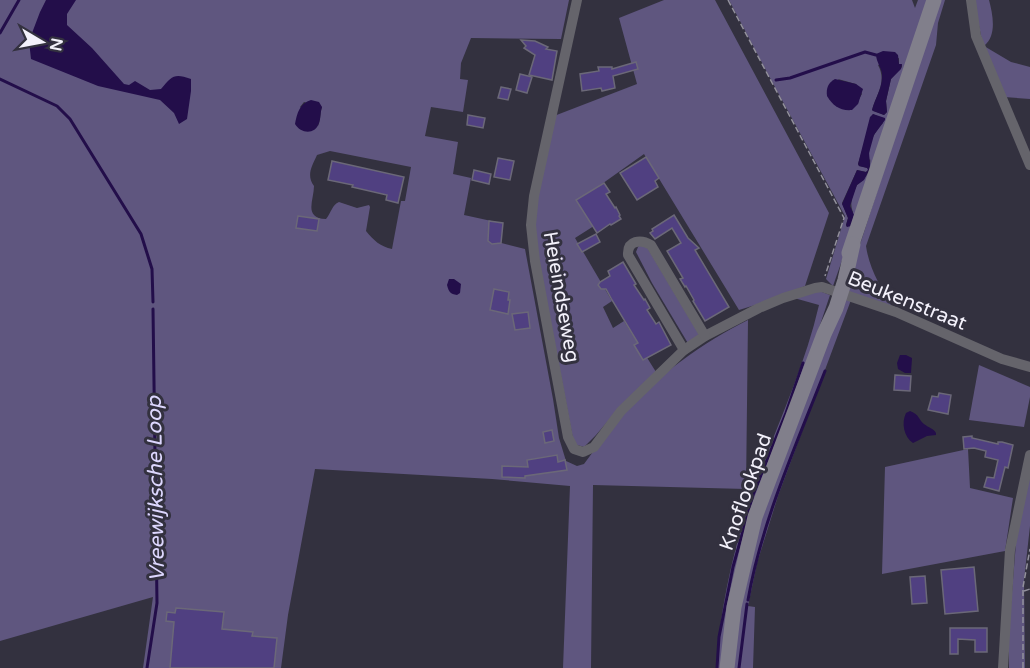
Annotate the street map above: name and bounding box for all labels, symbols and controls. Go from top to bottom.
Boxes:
north arrow [12,12,72,72]
text: N [45,36,67,52]
street label: Heieindseweg [538,230,584,364]
street label: Beukenstraat [844,266,970,336]
water label: Vreewijksche Loop [142,394,170,582]
street label: Knoflookpad [715,430,777,554]

